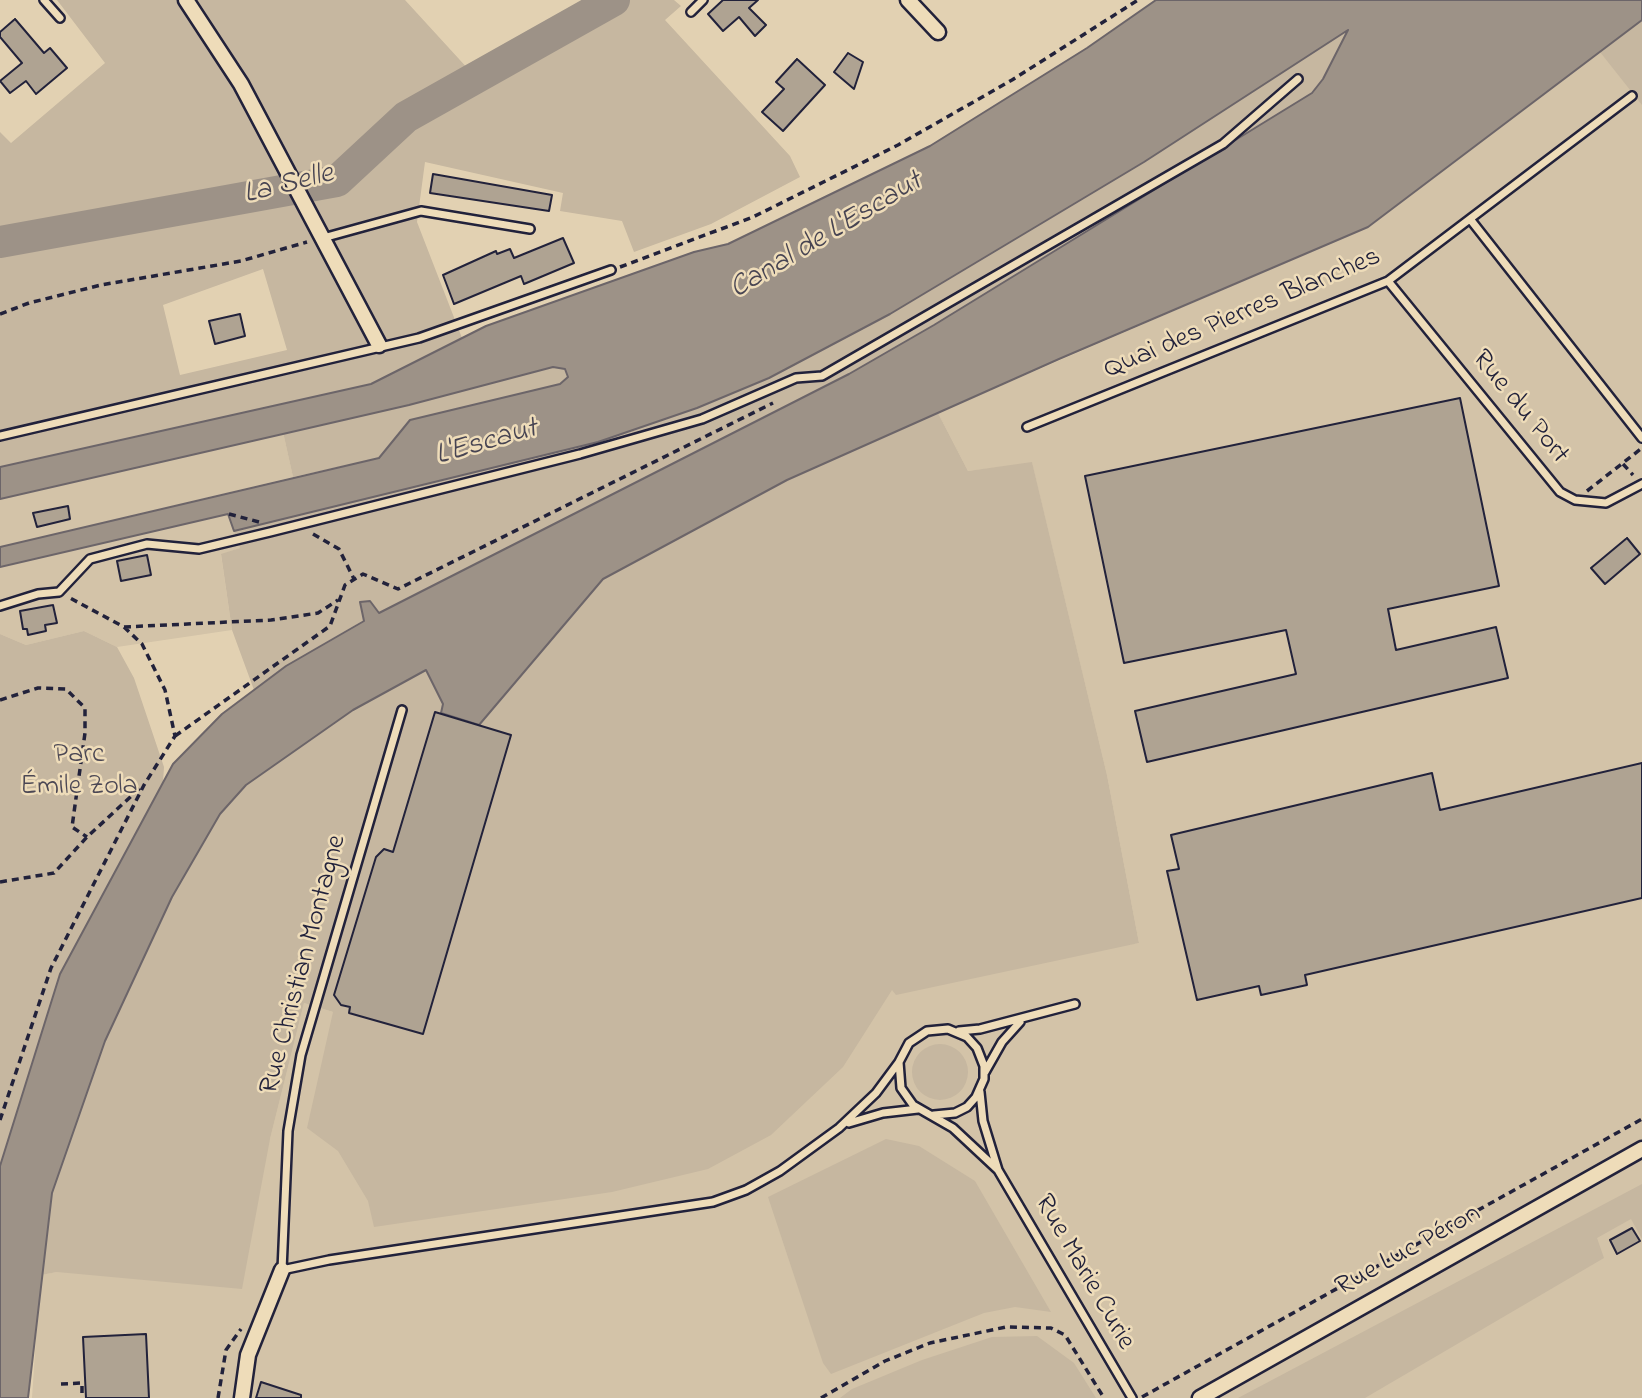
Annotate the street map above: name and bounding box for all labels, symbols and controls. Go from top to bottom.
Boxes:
water label: La Selle [240,158,338,214]
water label: Canal de L'Escaut [724,165,930,309]
street label: Quai des Pierres Blanches [1100,241,1386,389]
street label: Rue du Port [1463,344,1575,472]
water label: L'Escaut [432,412,542,476]
park label: Parc Émile Zola [20,739,138,805]
street label: Rue Christian Montagne [254,832,356,1098]
street label: Rue Marie Curie [1025,1189,1141,1357]
street label: Rue Luc Péron [1331,1198,1487,1306]

